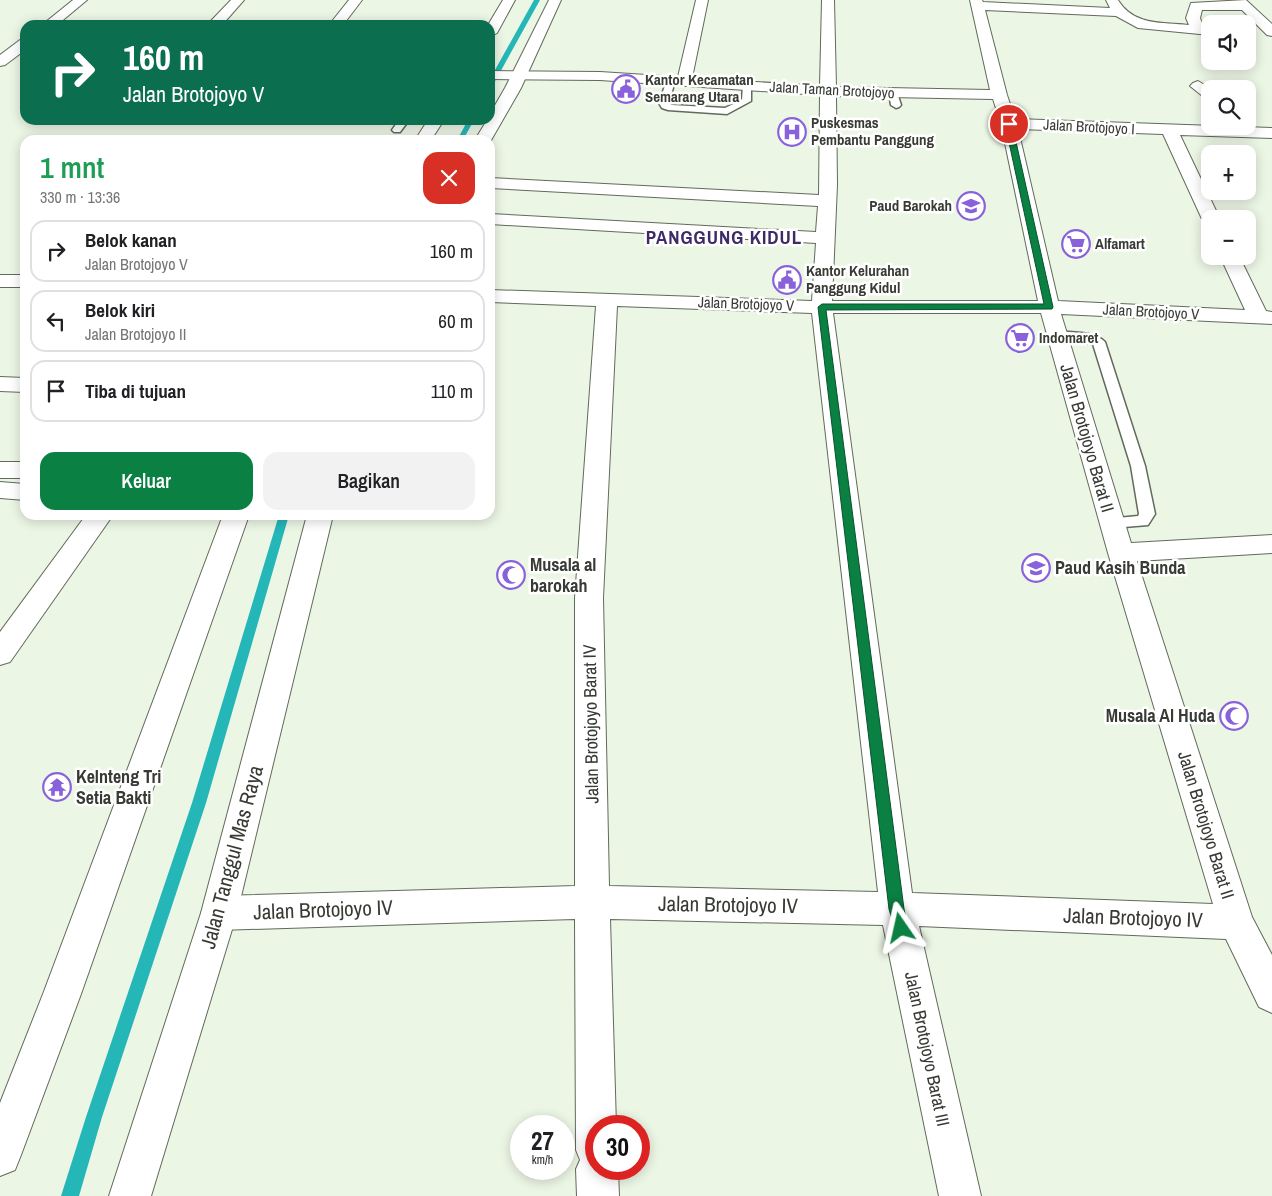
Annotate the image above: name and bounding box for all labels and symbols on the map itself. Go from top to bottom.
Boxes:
place label: Kantor Kecamatan Semarang Utara [645,69,754,107]
public building icon: Kantor Kecamatan Semarang Utara [611,74,641,104]
street label: Jalan Taman Brotojoyo [769,76,895,103]
pin [988,103,1030,145]
place label: Puskesmas Pembantu Panggung [811,112,935,150]
street label: Jalan Brotojoyo I [1043,114,1135,139]
hospital icon: Puskesmas Pembantu Panggung [777,117,807,147]
school or university icon: Paud Barokah [956,191,986,221]
place label: Paud Barokah [869,195,952,216]
district label: PANGGUNG KIDUL [646,224,802,250]
supermarket icon: Alfamart [1061,229,1091,259]
place label: Alfamart [1095,233,1145,254]
place label: Kantor Kelurahan Panggung Kidul [806,260,909,298]
public building icon: Kantor Kelurahan Panggung Kidul [772,265,802,295]
street label: Jalan Brotojoyo V [697,291,795,316]
street label: Jalan Brotojoyo V [1102,298,1201,325]
supermarket icon: Indomaret [1005,323,1035,353]
place label: Indomaret [1039,327,1098,348]
street label: Jalan Brotojoyo Barat II [1054,361,1121,515]
place label: Musala al barokah [530,552,596,598]
school or university icon: Paud Kasih Bunda [1021,553,1051,583]
place label: Paud Kasih Bunda [1055,555,1186,580]
mosque icon: Musala al barokah [496,560,526,590]
street label: Jalan Brotojoyo Barat IV [577,644,604,804]
mosque icon: Musala Al Huda [1219,701,1249,731]
place label: Musala Al Huda [1106,703,1216,728]
street label: Jalan Brotojoyo Barat II [1172,748,1241,902]
street label: Jalan Tanggul Mas Raya [193,762,270,952]
place label: Kelnteng Tri Setia Bakti [76,764,161,810]
temple icon: Kelnteng Tri Setia Bakti [42,772,72,802]
street label: Jalan Brotojoyo IV [658,889,799,920]
street label: Jalan Brotojoyo IV [253,893,394,926]
position arrow [874,901,926,953]
street label: Jalan Brotojoyo IV [1063,901,1204,934]
street label: Jalan Brotojoyo Barat III [899,969,956,1129]
speed limit sign: 30 [585,1115,650,1180]

